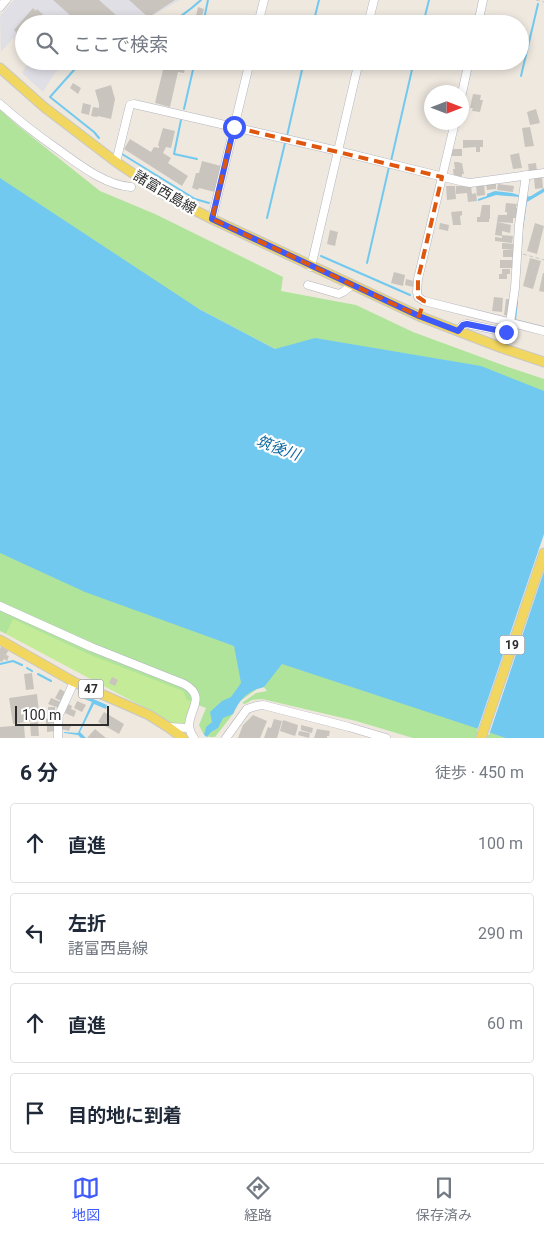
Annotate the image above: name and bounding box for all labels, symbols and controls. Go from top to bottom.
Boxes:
search box [15,15,529,70]
icon: search [33,29,61,57]
text: ここで検索 [73,33,168,56]
north arrow [424,85,469,130]
route start [223,116,246,139]
street label: 諸富西島線 [131,167,199,217]
route end [495,321,518,344]
water label: 筑後川 [254,432,304,465]
road number: 19 [500,636,524,654]
road number: 47 [78,680,104,699]
scale bar [15,703,109,726]
text: 100 m [22,707,61,723]
text: 6 分 [20,761,58,785]
text: 徒歩 · 450 m [435,763,524,782]
icon: ahead [21,829,49,857]
text: 直進 [68,834,106,857]
text: 100 m [478,834,523,853]
text: 左折 [68,912,106,935]
icon: left [21,919,49,947]
text: 290 m [478,924,523,943]
text: 諸富西島線 [68,939,148,958]
icon: ahead [21,1009,49,1037]
text: 直進 [68,1014,106,1037]
text: 60 m [487,1014,523,1033]
icon: arrive [21,1099,49,1127]
text: 目的地に到着 [68,1104,182,1127]
tab: 地図 [72,1174,100,1224]
tab: 経路 [244,1174,272,1224]
tab: 保存済み [416,1174,472,1224]

